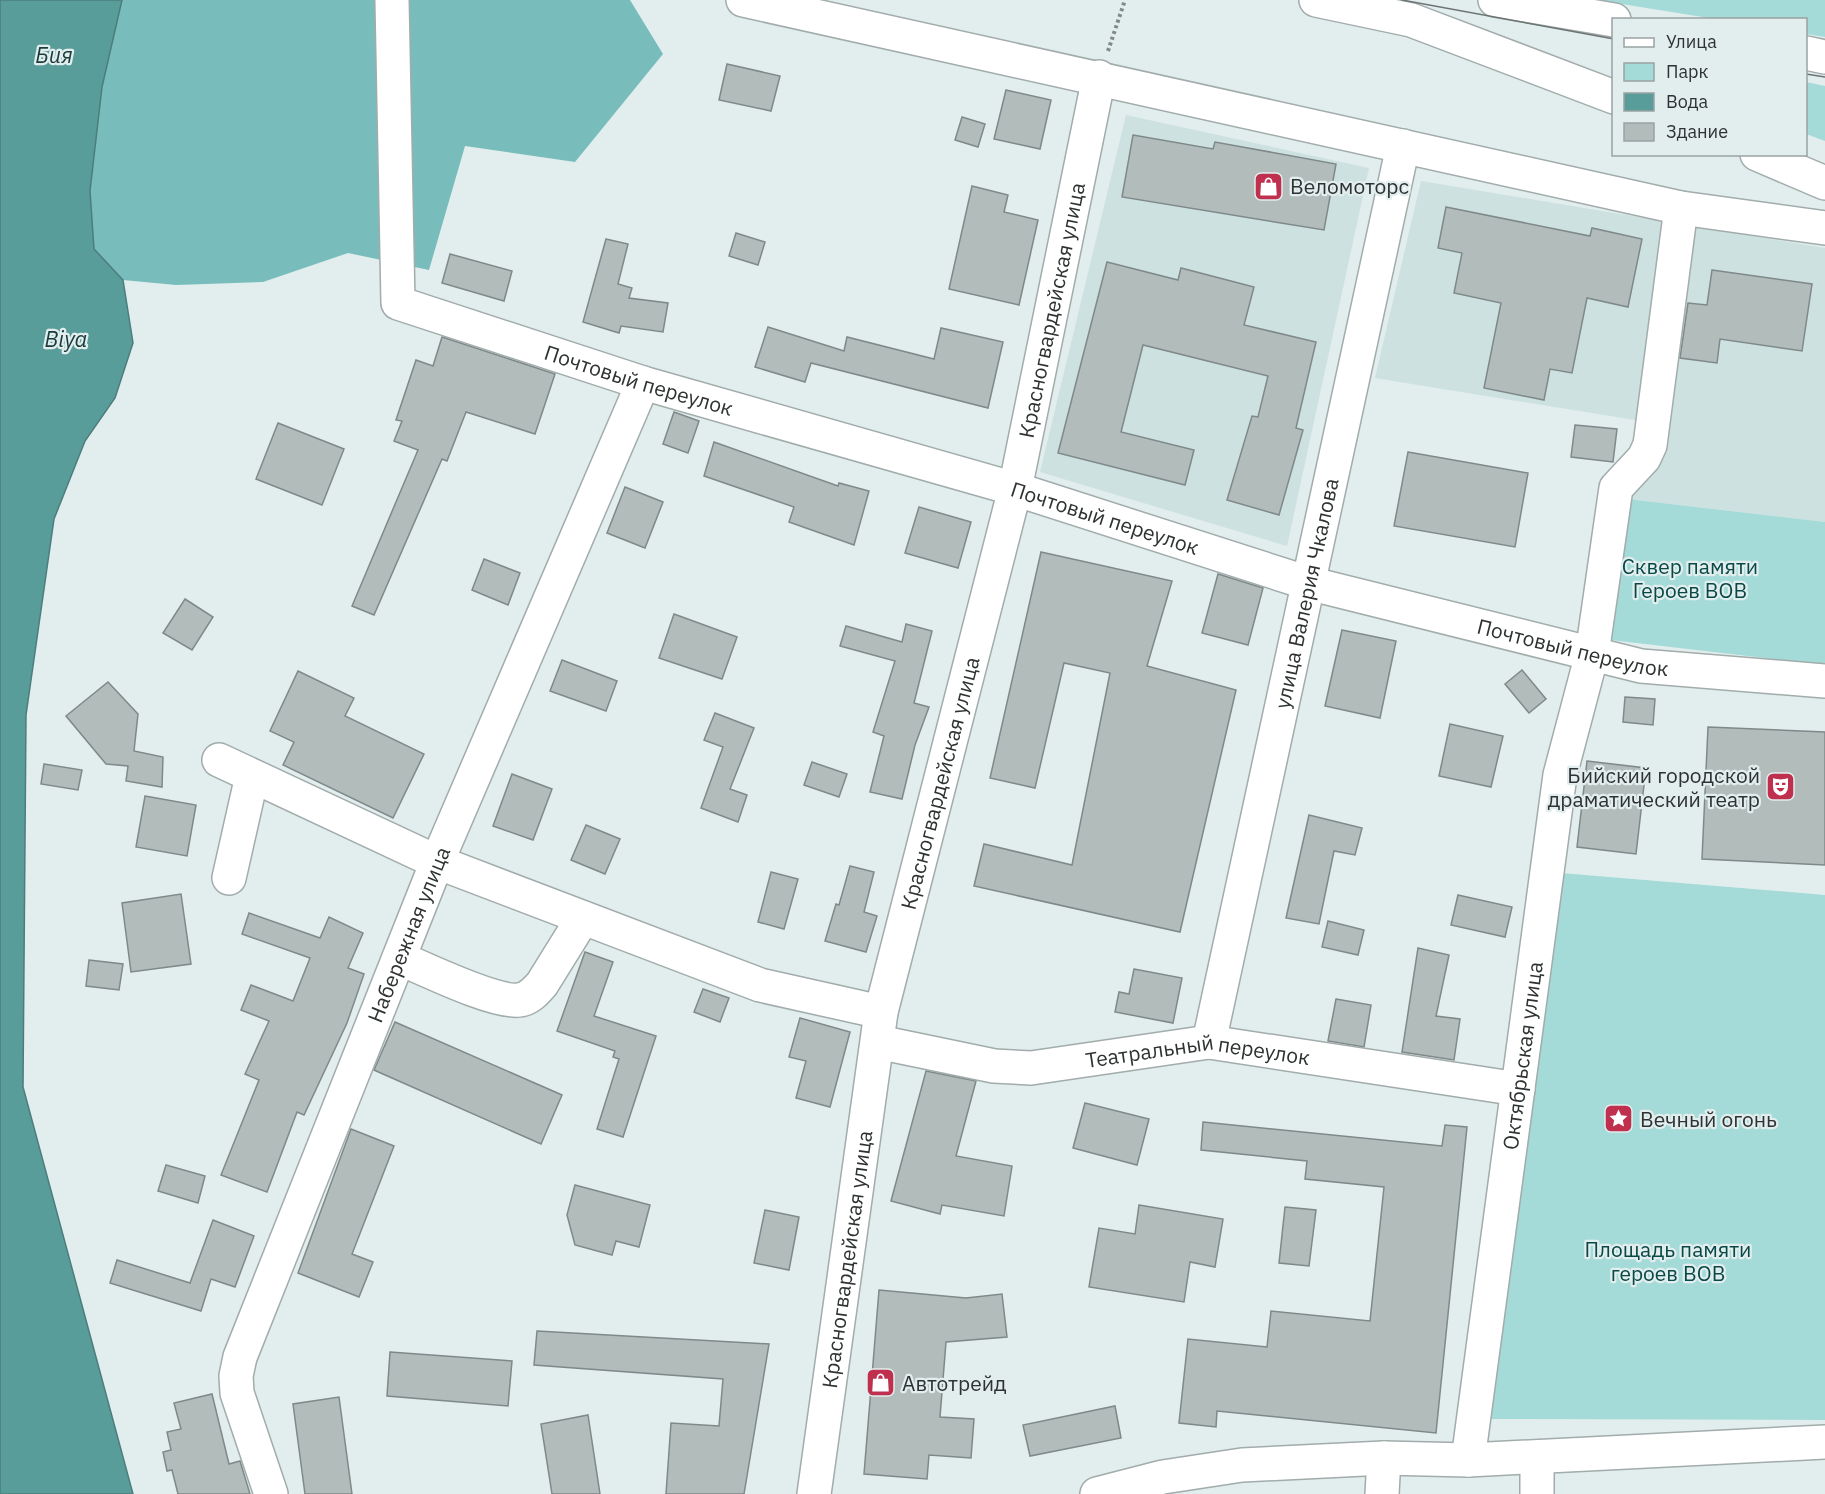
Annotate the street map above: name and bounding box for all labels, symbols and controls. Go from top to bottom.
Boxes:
legend [1612,18,1807,156]
text: Улица [1666,30,1717,53]
water label: Бия [35,40,73,69]
text: Парк [1666,60,1709,83]
text: Вода [1666,90,1709,113]
text: Здание [1666,120,1728,143]
shop icon: Веломоторс [1253,170,1285,202]
place label: Веломоторс [1290,172,1409,200]
street label: Красногвардейская улица [1012,180,1091,440]
water label: Biya [45,324,87,353]
street label: Почтовый переулок [541,338,736,422]
street label: Почтовый переулок [1007,475,1202,561]
street label: улица Валерия Чкалова [1268,475,1345,711]
park label: Сквер памяти Героев ВОВ [1622,552,1758,604]
street label: Почтовый переулок [1474,612,1669,682]
street label: Красногвардейская улица [894,654,986,913]
place label: Бийский городской драматический театр [1548,761,1760,813]
theatre icon: Бийский городской драматический театр [1765,771,1797,803]
street label: Набережная улица [361,842,456,1026]
street label: Октябрьская улица [1496,960,1549,1152]
street label: Театральный переулок [1083,1027,1312,1074]
place icon: Вечный огонь [1603,1103,1635,1135]
place label: Вечный огонь [1640,1105,1777,1133]
street label: Красногвардейская улица [815,1128,878,1390]
park label: Площадь памяти героев ВОВ [1585,1235,1751,1287]
shop icon: Автотрейд [865,1367,897,1399]
place label: Автотрейд [902,1369,1007,1397]

